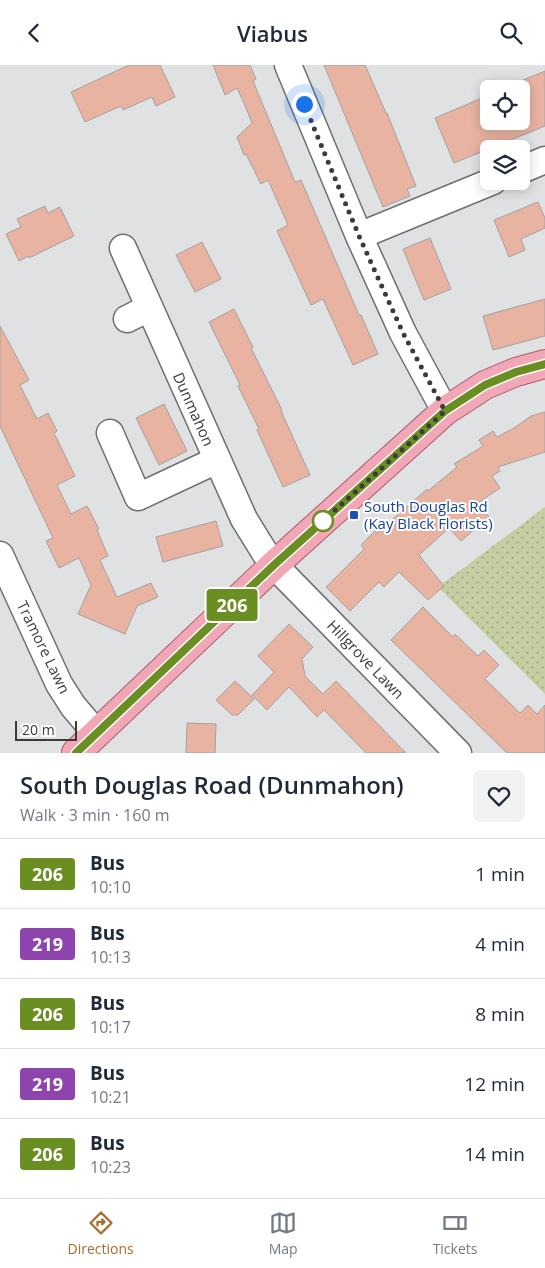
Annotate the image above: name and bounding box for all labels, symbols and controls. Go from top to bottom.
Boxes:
text: Viabus [237,18,308,48]
icon: back [20,19,48,47]
icon: search [497,19,525,47]
map controls [480,80,530,190]
button: locate [480,80,530,130]
your location [292,92,317,117]
button: layers [480,140,530,190]
street label: Dunmahon [169,369,219,449]
place label: South Douglas Rd (Kay Black Florists) [364,496,493,533]
marker: South Douglas Rd (Kay Black Florists) [348,509,360,521]
unlabelled marker [312,510,334,532]
line badge: 206 [203,589,261,621]
text: 206 [217,593,247,617]
street label: Tramore Lawn [13,597,75,697]
street label: Hillgrove Lawn [323,615,409,703]
scale bar [15,718,78,741]
text: 20 m [22,720,55,739]
text: South Douglas Road (Dunmahon) [20,768,404,801]
button: heart [473,770,525,822]
text: Walk · 3 min · 160 m [20,804,170,826]
text: Bus [90,850,125,876]
text: 1 min [475,861,525,887]
text: 206 [32,862,63,886]
text: 10:10 [90,876,131,898]
text: Bus [90,920,125,946]
text: 4 min [475,931,525,957]
text: 219 [32,932,63,956]
text: 10:13 [90,946,131,968]
text: Bus [90,990,125,1016]
text: 8 min [475,1001,525,1027]
text: 206 [32,1002,63,1026]
text: 10:17 [90,1016,131,1038]
text: Bus [90,1060,125,1086]
text: 12 min [464,1071,525,1097]
text: 219 [32,1072,63,1096]
text: 10:21 [90,1086,131,1108]
text: Bus [90,1130,125,1156]
text: 14 min [464,1141,525,1167]
text: 206 [32,1142,63,1166]
text: 10:23 [90,1156,131,1178]
tab: Directions [68,1209,134,1258]
tab: Map [269,1209,298,1258]
tab: Tickets [433,1209,477,1258]

